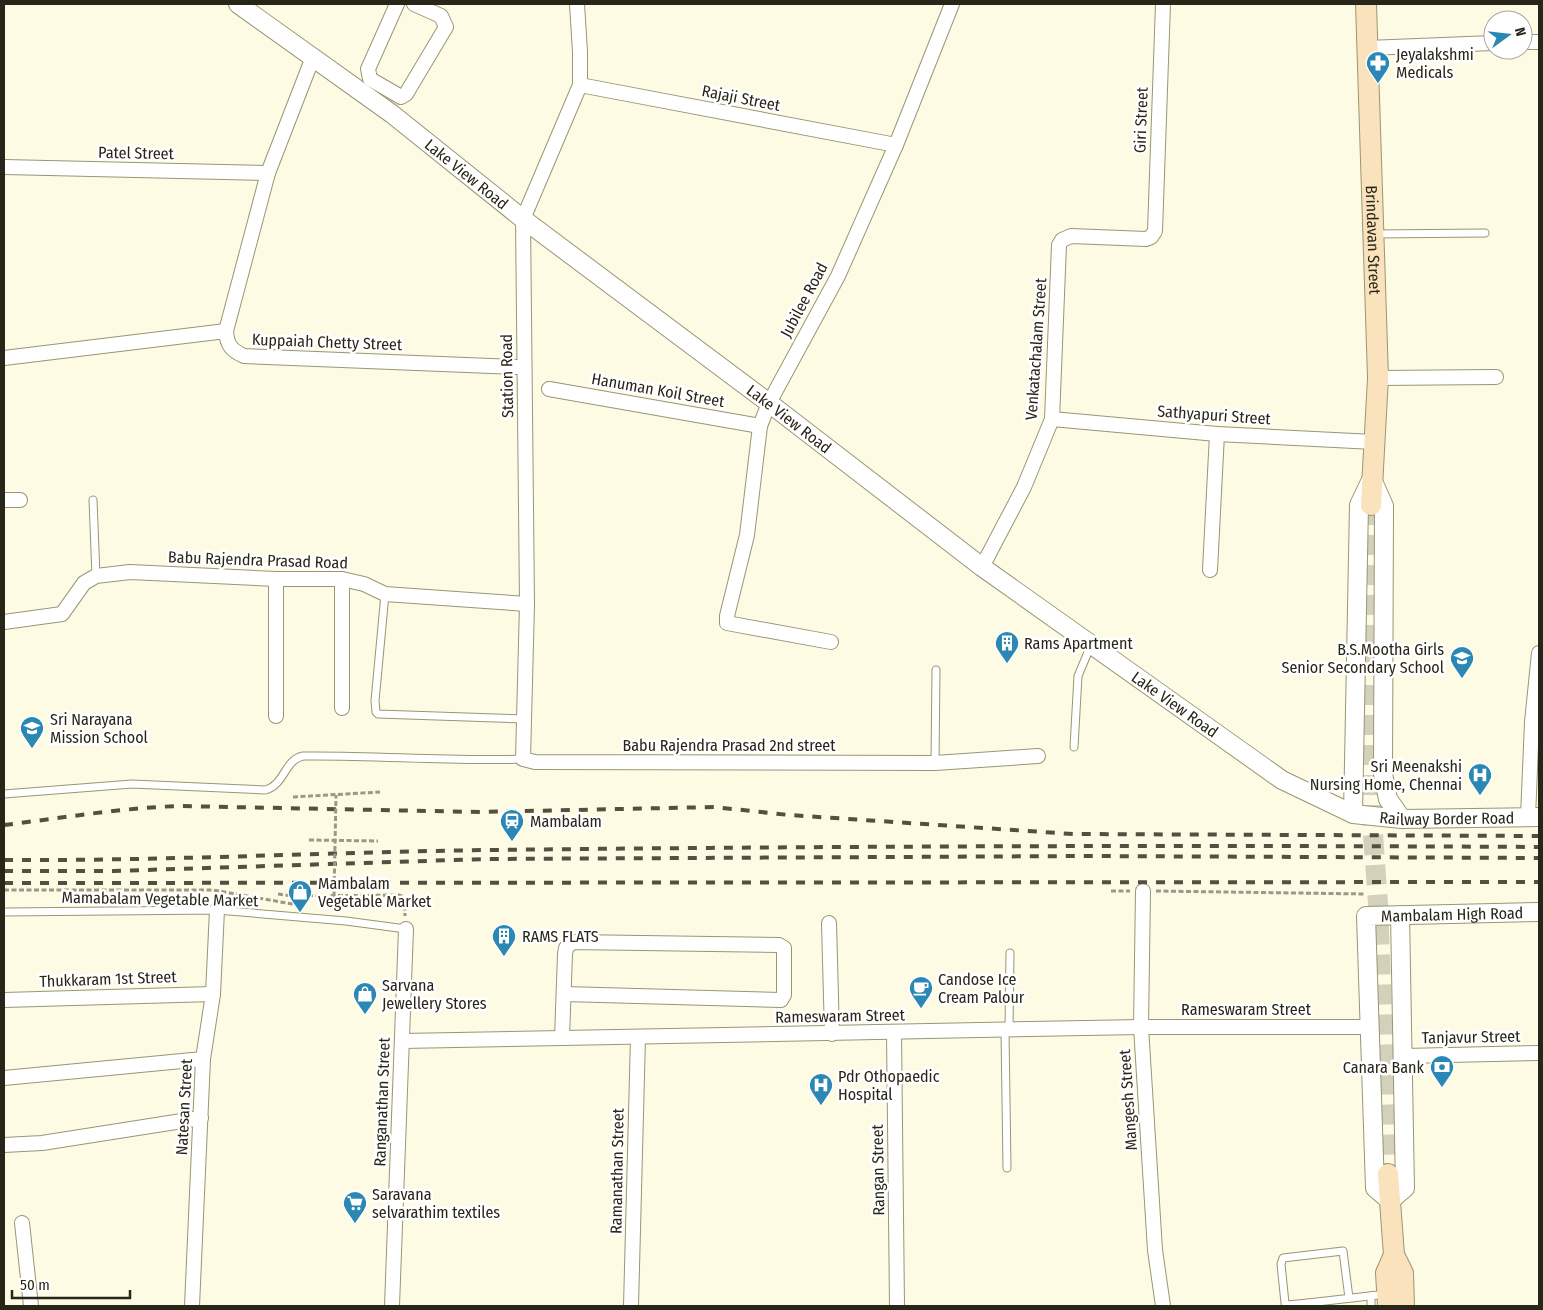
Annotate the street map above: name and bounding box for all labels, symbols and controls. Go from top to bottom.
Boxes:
north arrow [1483,10,1533,60]
text: N [1511,26,1529,38]
place label: Jeyalakshmi Medicals [1396,45,1474,82]
pharmacy icon: Jeyalakshmi Medicals [1365,50,1391,84]
street label: Rajaji Street [700,81,782,115]
street label: Giri Street [1130,86,1152,153]
street label: Lake View Road [421,135,512,213]
street label: Patel Street [98,143,175,163]
street label: Brindavan Street [1362,185,1385,296]
street label: Jubilee Road [776,259,832,341]
street label: Venkatachalam Street [1022,277,1050,421]
street label: Kuppaiah Chetty Street [251,330,403,354]
street label: Station Road [497,334,517,418]
street label: Hanuman Koil Street [590,369,727,411]
street label: Lake View Road [743,380,835,457]
street label: Sathyapuri Street [1157,402,1272,428]
street label: Babu Rajendra Prasad Road [168,547,348,573]
building icon: Rams Apartment [994,630,1020,664]
place label: Rams Apartment [1024,634,1133,653]
place label: B.S.Mootha Girls Senior Secondary School [1282,640,1444,677]
school or university icon: B.S.Mootha Girls Senior Secondary School [1449,645,1475,679]
street label: Lake View Road [1128,667,1222,741]
place label: Sri Narayana Mission School [50,710,148,747]
school or university icon: Sri Narayana Mission School [19,715,45,749]
street label: Babu Rajendra Prasad 2nd street [623,736,836,755]
place label: Sri Meenakshi Nursing Home, Chennai [1310,757,1462,794]
hospital icon: Sri Meenakshi Nursing Home, Chennai [1467,762,1493,796]
street label: Railway Border Road [1379,807,1514,829]
station icon: Mambalam [499,808,525,842]
place label: Mambalam [530,812,602,831]
place label: Mambalam Vegetable Market [318,874,432,911]
shop icon: Mambalam Vegetable Market [287,879,313,913]
street label: Mamabalam Vegetable Market [61,888,259,910]
street label: Mambalam High Road [1381,903,1523,925]
building icon: RAMS FLATS [491,923,517,957]
place label: RAMS FLATS [522,927,599,946]
street label: Thukkaram 1st Street [39,967,178,991]
place label: Candose Ice Cream Palour [938,970,1025,1007]
cafe icon: Candose Ice Cream Palour [908,975,934,1009]
place label: Sarvana Jewellery Stores [382,976,487,1013]
shop icon: Sarvana Jewellery Stores [352,981,378,1015]
street label: Rameswaram Street [1181,1000,1312,1019]
street label: Rameswaram Street [775,1005,906,1027]
street label: Tanjavur Street [1421,1027,1521,1047]
street label: Ranganathan Street [370,1036,394,1167]
street label: Mangesh Street [1115,1048,1141,1151]
bank icon: Canara Bank [1429,1054,1455,1088]
street label: Natesan Street [172,1058,196,1156]
place label: Canara Bank [1343,1058,1425,1077]
place label: Pdr Othopaedic Hospital [838,1067,940,1104]
hospital icon: Pdr Othopaedic Hospital [808,1072,834,1106]
street label: Ramanathan Street [606,1107,628,1234]
street label: Rangan Street [868,1123,888,1216]
place label: Saravana selvarathim textiles [372,1185,500,1222]
supermarket icon: Saravana selvarathim textiles [342,1190,368,1224]
scale bar [12,1268,130,1300]
text: 50 m [20,1276,50,1294]

